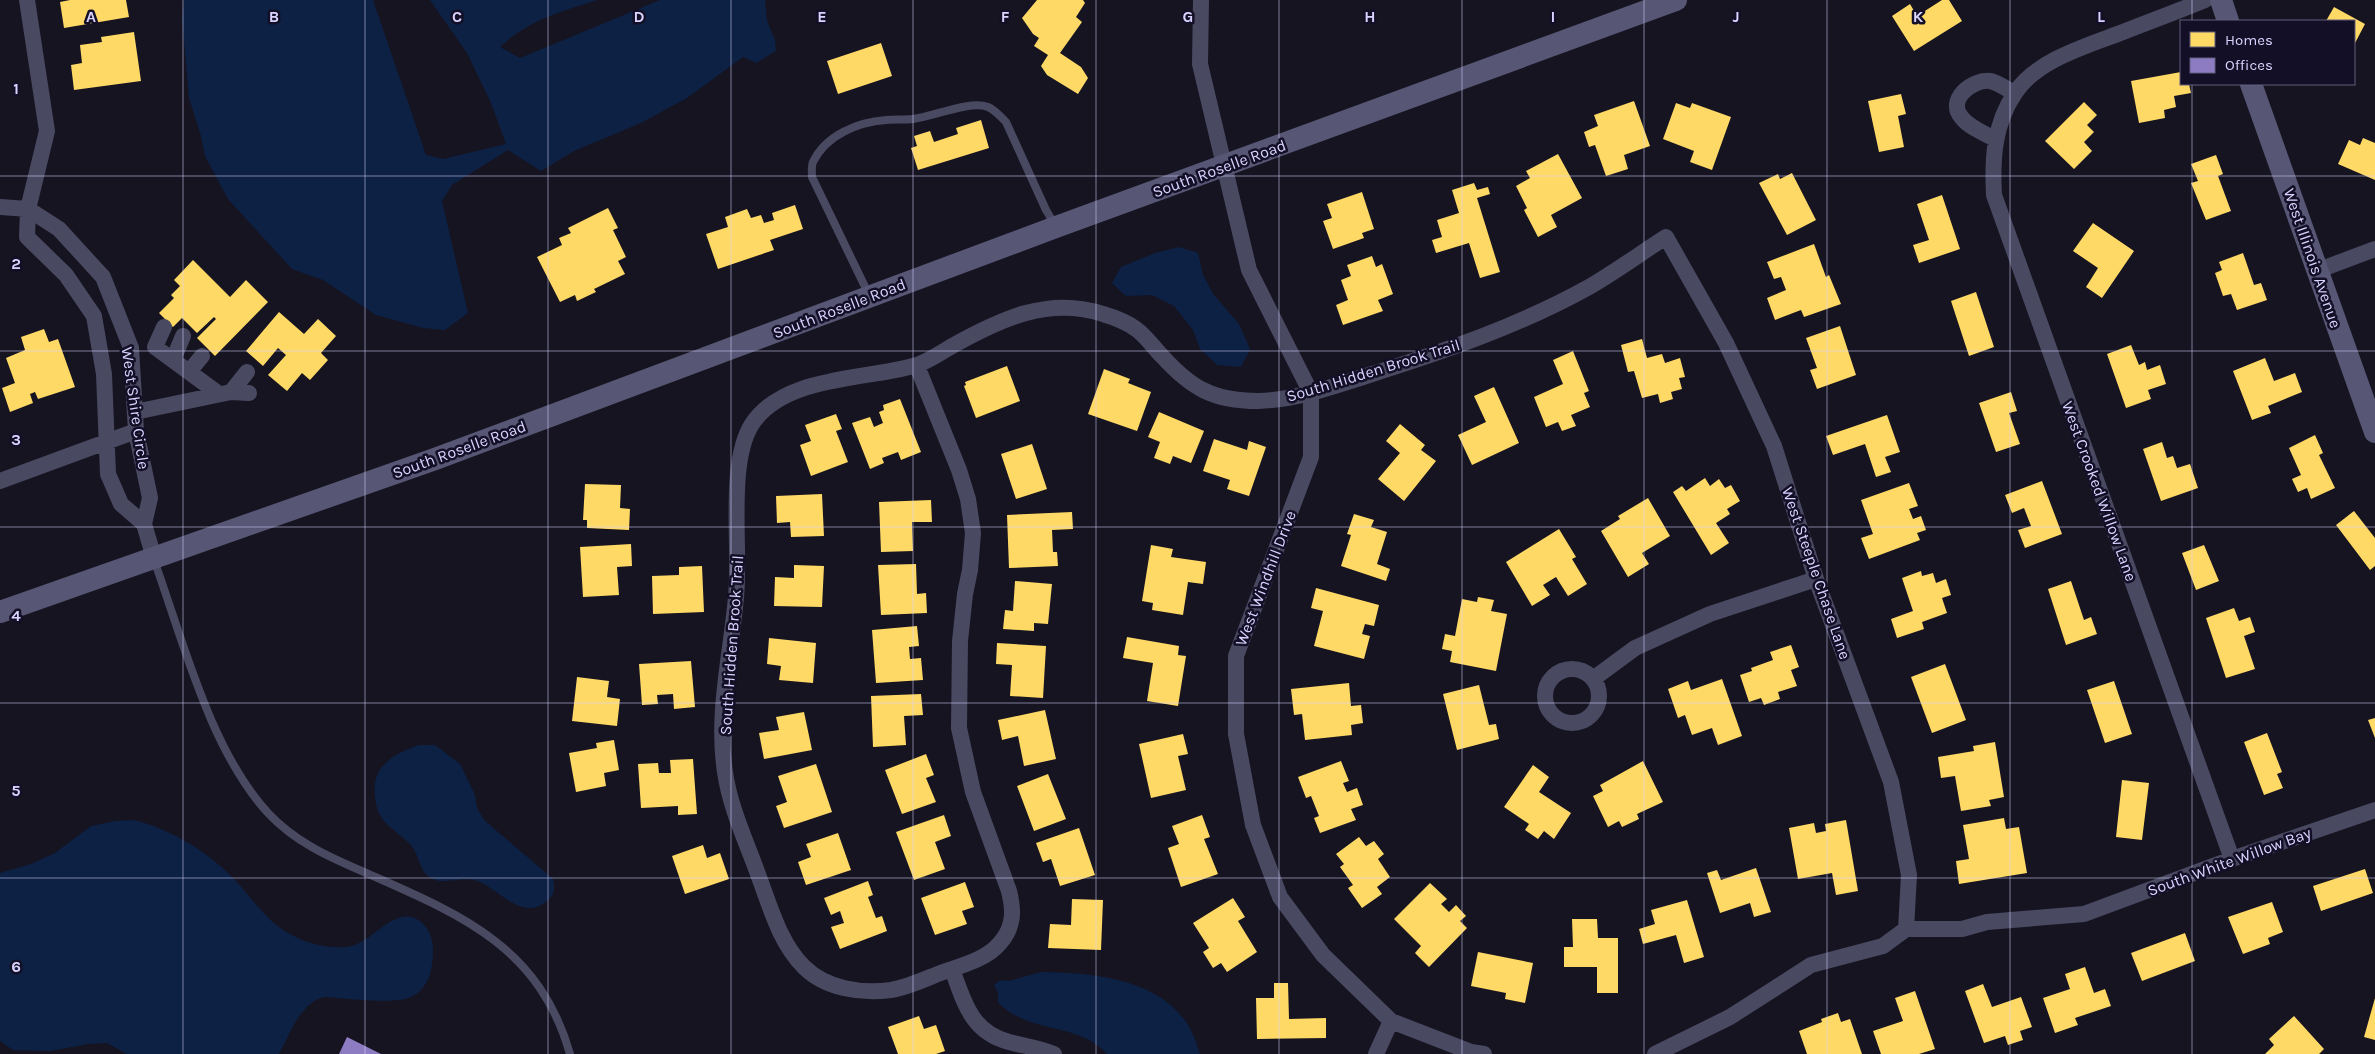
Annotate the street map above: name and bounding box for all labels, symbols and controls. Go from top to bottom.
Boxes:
text: A [86,7,96,26]
text: B [269,7,279,26]
text: C [452,7,462,26]
text: D [634,7,645,26]
text: E [817,7,827,26]
text: F [1001,7,1010,26]
text: G [1183,7,1193,26]
text: H [1364,7,1376,26]
text: I [1551,7,1555,26]
text: J [1732,7,1740,26]
text: K [1913,7,1924,26]
text: L [2097,7,2105,26]
legend [2180,20,2355,85]
text: Homes [2225,31,2273,49]
text: Offices [2225,56,2273,74]
text: 1 [13,79,19,98]
street label: South Roselle Road [1150,136,1288,201]
street label: West Illinois Avenue [2280,186,2345,331]
text: 2 [11,254,21,273]
street label: South Roselle Road [770,274,908,343]
street label: South Hidden Brook Trail [1284,335,1462,406]
street label: West Shire Circle [118,346,154,471]
street label: West Crooked Willow Lane [2058,399,2141,584]
street label: South Roselle Road [390,417,528,482]
text: 3 [11,430,21,449]
street label: West Steeple Chase Lane [1778,484,1855,662]
street label: West Windhill Drive [1231,508,1300,648]
street label: South Hidden Brook Trail [716,554,747,736]
text: 4 [11,606,21,625]
text: 5 [11,781,21,800]
street label: South White Willow Bay [2145,823,2314,900]
text: 6 [11,957,21,976]

